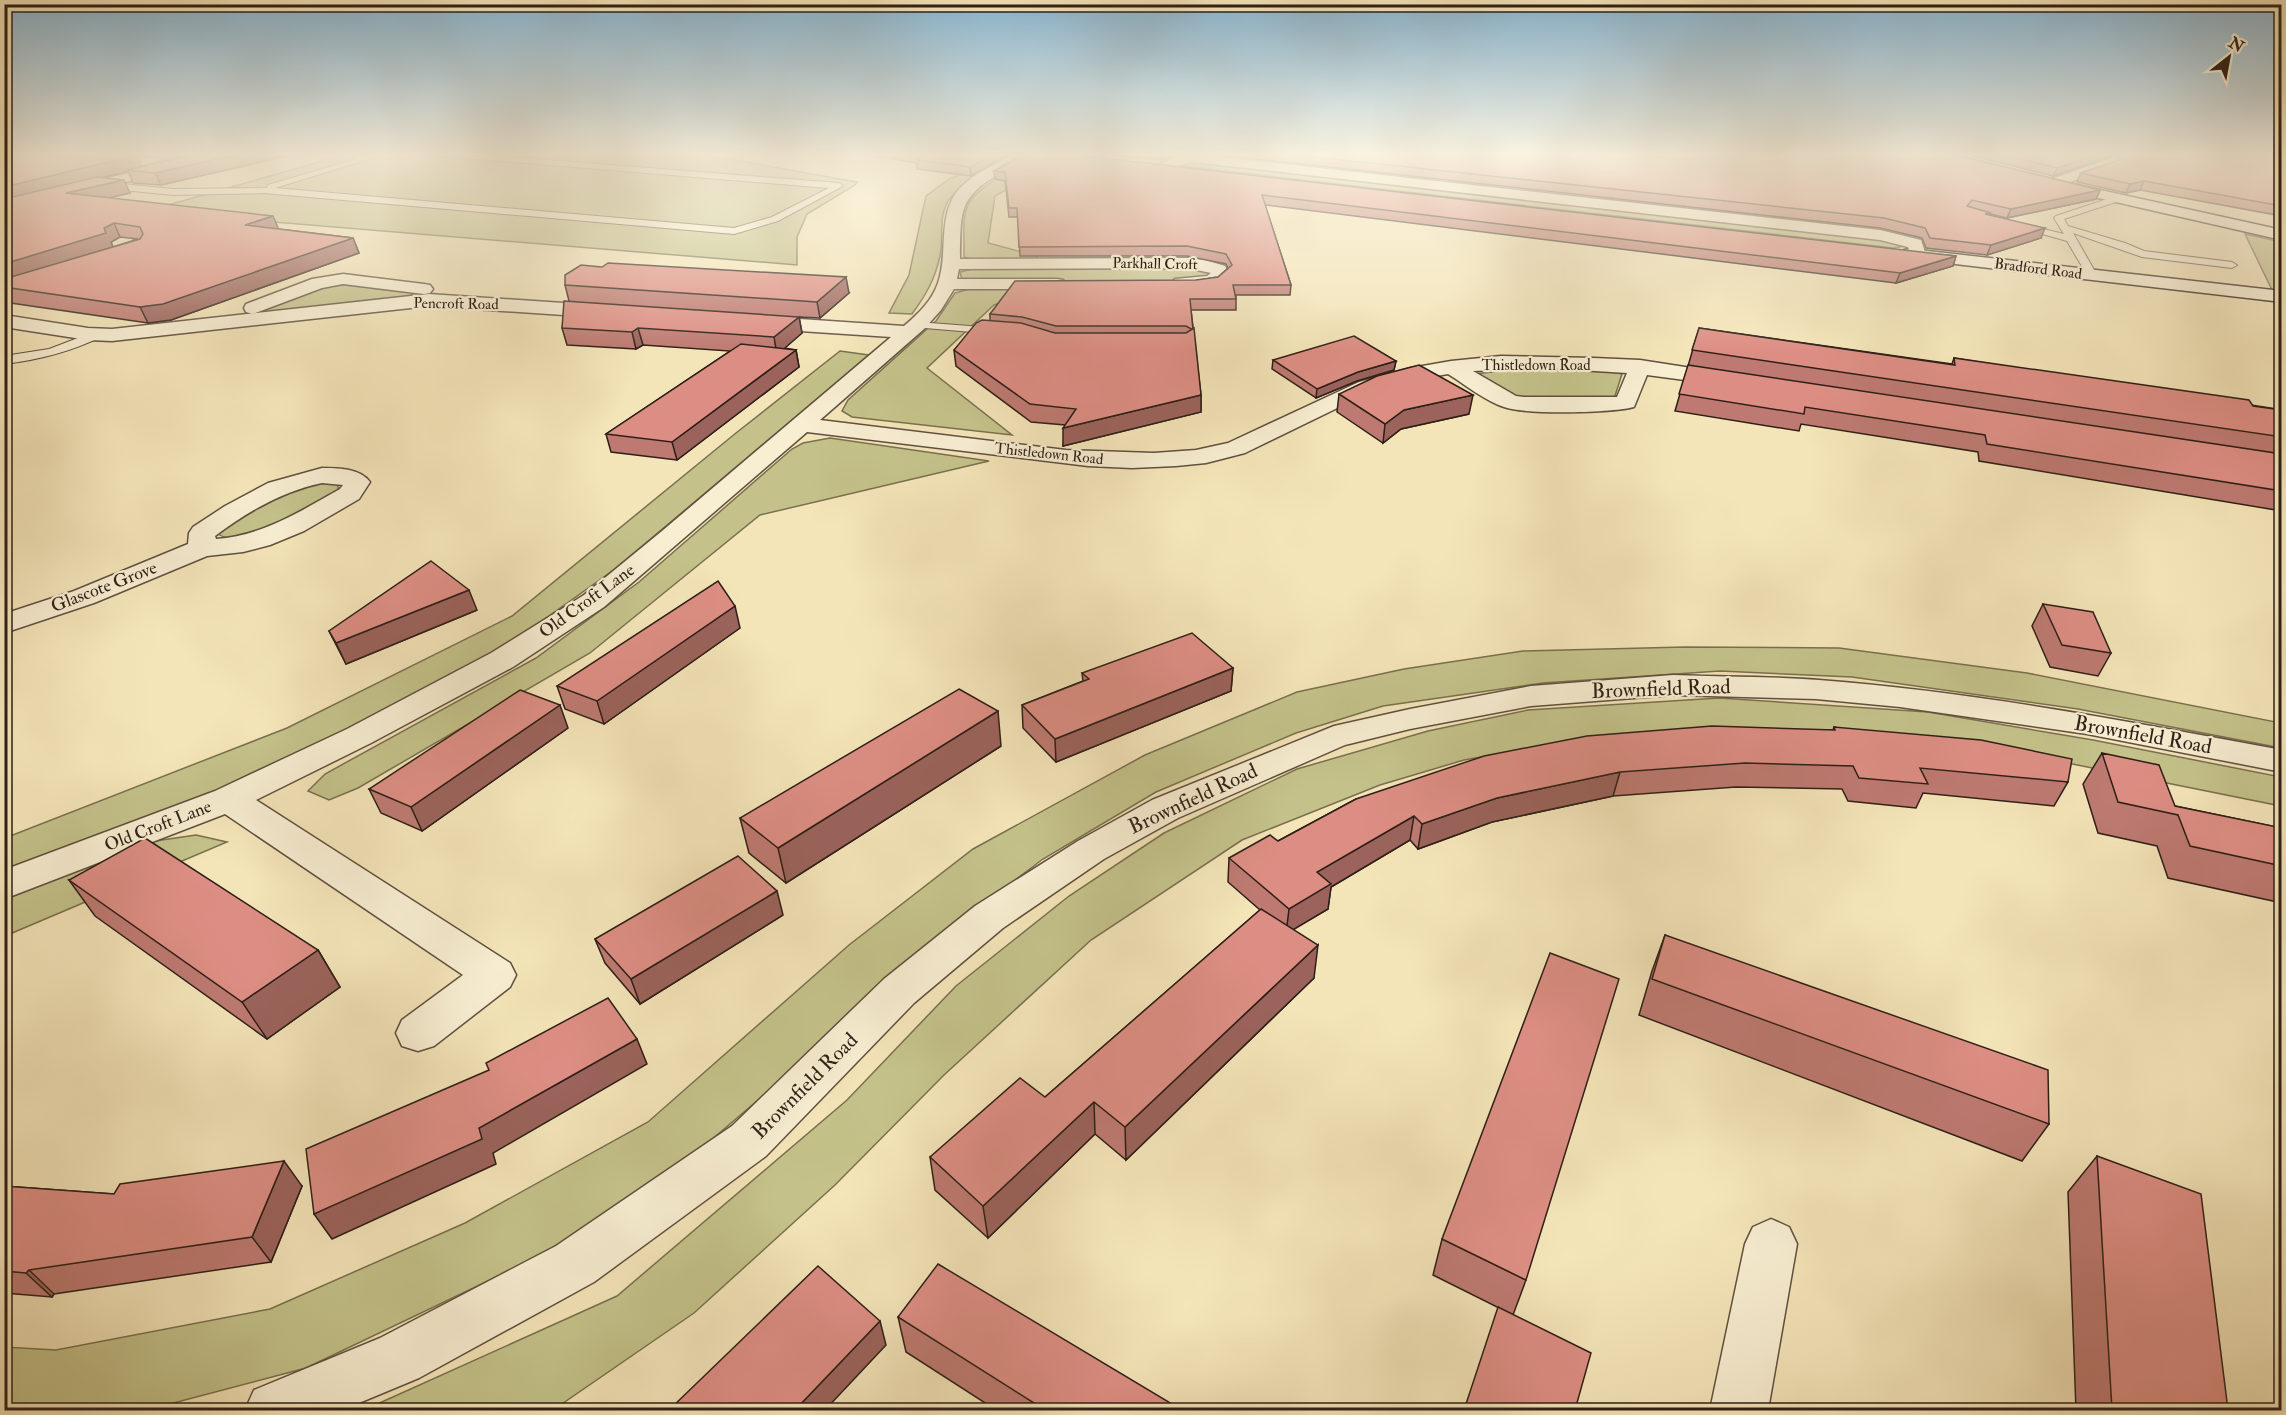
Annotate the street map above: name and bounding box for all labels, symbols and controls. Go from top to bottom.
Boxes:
north arrow [2199,27,2259,87]
text: N [2224,32,2248,58]
street label: Parkhall Croft [1112,254,1198,274]
street label: Bradford Road [1993,254,2084,284]
street label: Pencroft Road [413,294,499,314]
street label: Thistledown Road [1481,356,1591,375]
street label: Thistledown Road [994,439,1105,469]
street label: Glascote Grove [48,556,161,618]
street label: Old Croft Lane [535,558,640,643]
street label: Brownfield Road [1591,673,1732,705]
street label: Brownfield Road [2072,710,2215,761]
street label: Brownfield Road [1124,757,1262,841]
street label: Old Croft Lane [101,795,215,857]
street label: Brownfield Road [746,1027,864,1145]

